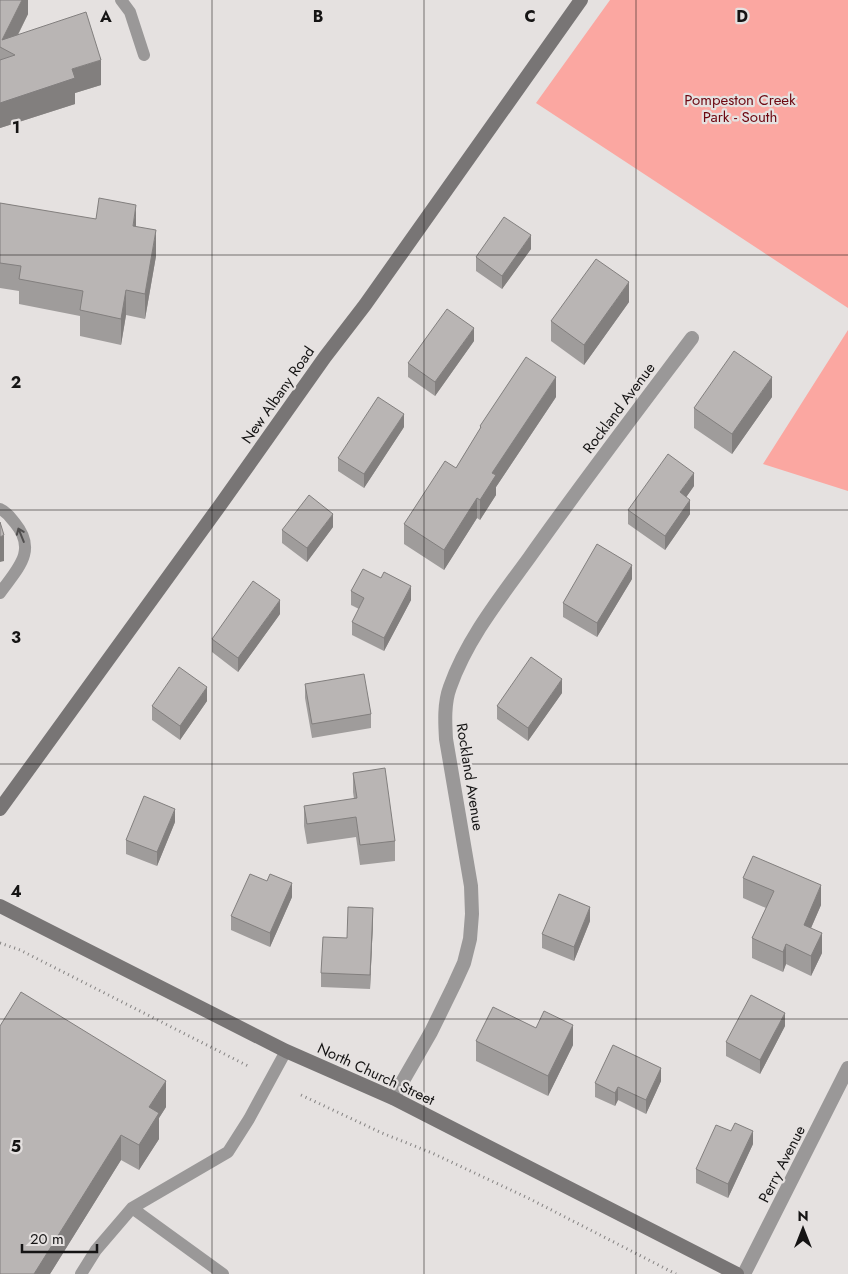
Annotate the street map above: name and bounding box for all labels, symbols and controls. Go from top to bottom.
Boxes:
text: A [99,5,112,28]
text: B [313,5,323,28]
text: C [524,5,536,28]
text: D [736,5,748,28]
park label: Pompeston Creek Park - South [684,89,796,128]
text: 1 [12,116,20,139]
street label: New Albany Road [236,342,320,448]
street label: Rockland Avenue [578,358,661,458]
text: 2 [11,371,21,394]
one-way arrow [16,528,26,543]
text: 3 [11,626,21,649]
street label: Rockland Avenue [451,722,489,833]
text: 4 [10,880,22,903]
street label: North Church Street [314,1037,439,1111]
street label: Perry Avenue [753,1121,811,1206]
text: 5 [11,1135,21,1158]
north arrow [778,1204,828,1254]
text: N [797,1206,809,1226]
scale bar [22,1222,98,1254]
text: 20 m [30,1228,64,1250]

